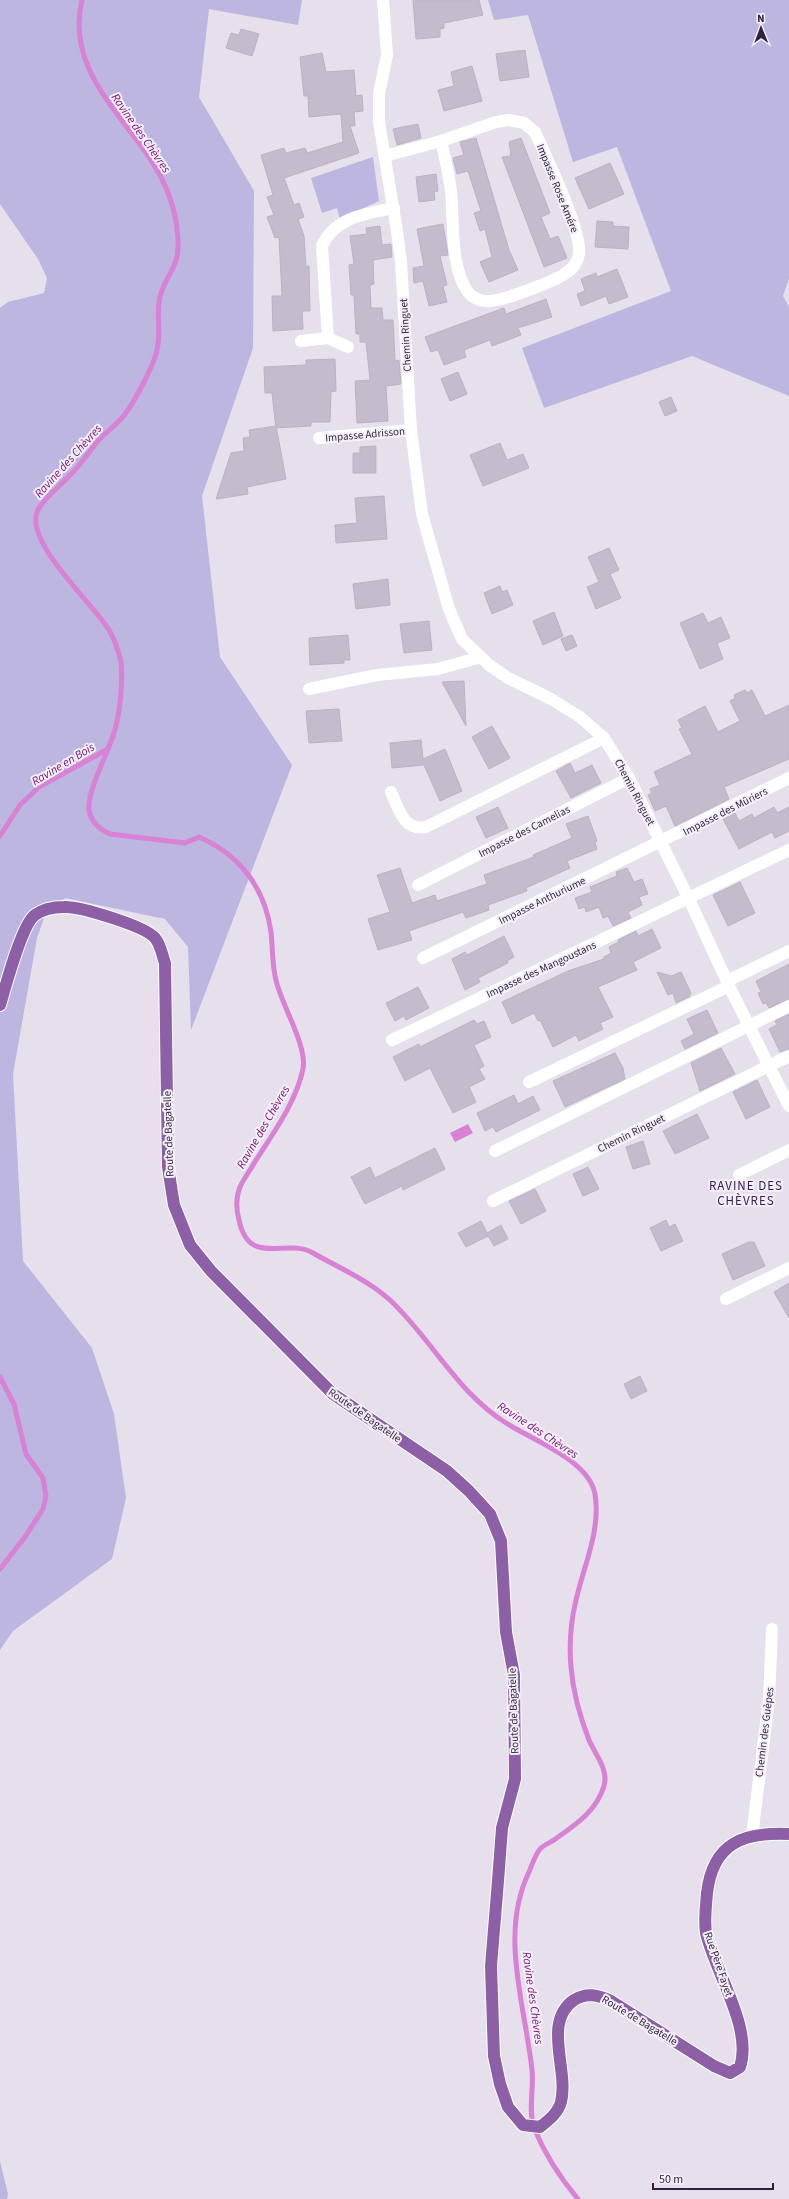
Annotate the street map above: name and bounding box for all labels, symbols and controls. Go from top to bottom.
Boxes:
north arrow [741,8,781,48]
text: N [757,11,765,26]
water label: Ravine des Chèvres [107,90,174,177]
street label: Impasse Rose Amére [533,142,582,235]
street label: Chemin Ringuet [396,298,415,372]
water label: Ravine des Chèvres [31,421,106,502]
street label: Impasse Adrisson [324,424,406,445]
water label: Ravine en Bois [29,739,98,790]
street label: Chemin Ringuet [611,756,659,828]
street label: Impasse des Mûriers [680,783,770,839]
street label: Impasse des Camelias [476,802,573,861]
street label: Impasse Anthuriume [496,873,589,928]
street label: Impasse des Mangoustans [484,937,599,1002]
water label: Ravine des Chèvres [233,1082,294,1172]
street label: Route de Bagatelle [159,1090,177,1177]
street label: Chemin Ringuet [595,1111,668,1156]
district label: RAVINE DES CHÈVRES [709,1177,783,1210]
street label: Route de Bagatelle [325,1385,405,1447]
water label: Ravine des Chèvres [494,1398,582,1463]
street label: Route de Bagatelle [504,1667,522,1754]
street label: Chemin des Guèpes [752,1686,778,1778]
street label: Rue Père Fayet [700,1930,737,1999]
water label: Ravine des Chèvres [518,1951,547,2046]
street label: Route de Bagatelle [599,1992,681,2049]
scale bar [653,2165,773,2191]
text: 50 m [659,2171,683,2188]

